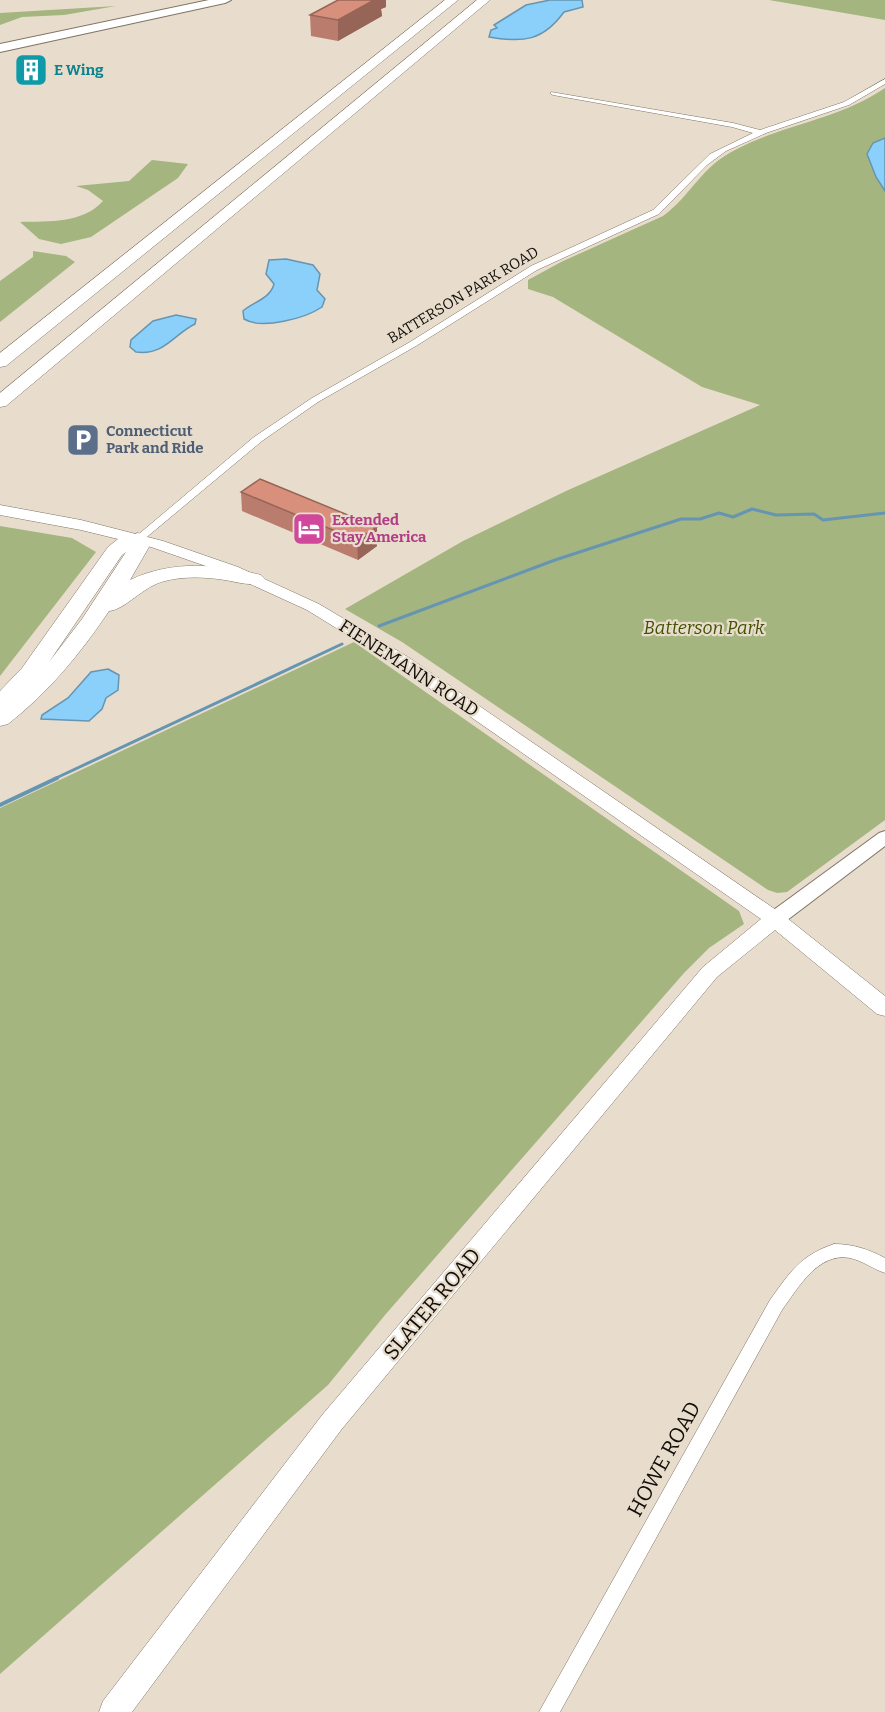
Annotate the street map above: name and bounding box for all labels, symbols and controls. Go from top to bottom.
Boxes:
building icon: E Wing [13,52,49,88]
place label: E Wing [54,61,104,79]
street label: BATTERSON PARK ROAD [384,243,542,347]
parking icon: Connecticut Park and Ride [65,422,101,458]
place label: Connecticut Park and Ride [106,422,203,457]
hotel icon: Extended Stay America [291,511,327,547]
place label: Extended Stay America [332,511,427,546]
street label: FIENEMANN ROAD [335,615,483,721]
park label: Batterson Park [644,617,765,639]
street label: SLATER ROAD [378,1243,486,1365]
street label: HOWE ROAD [622,1397,706,1521]

